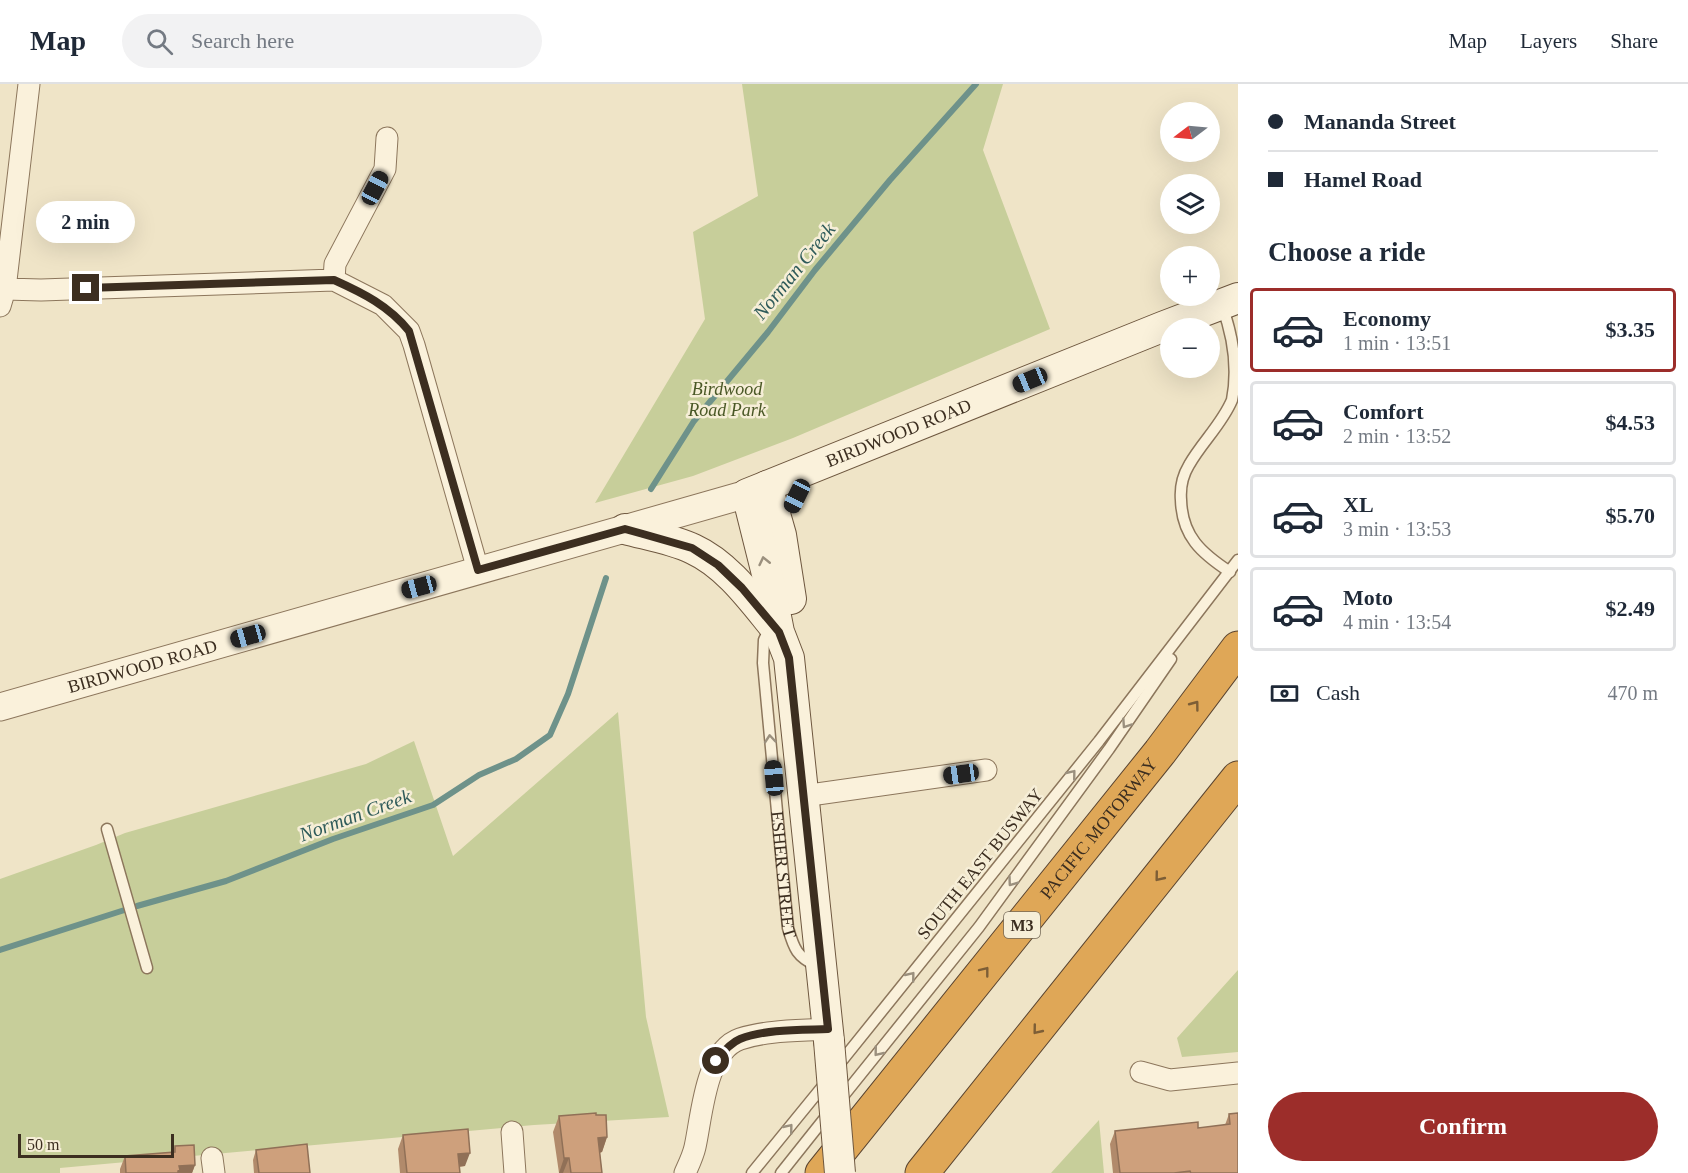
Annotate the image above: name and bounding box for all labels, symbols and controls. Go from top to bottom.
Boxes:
search box [122,14,542,68]
text: Map [30,25,86,56]
icon: search [143,25,176,58]
text: Search here [191,28,294,53]
text: Map [1449,29,1487,53]
text: Layers [1520,29,1577,53]
text: Share [1610,29,1658,53]
north arrow [1160,102,1220,162]
map controls [1160,102,1220,378]
text: Mananda Street [1304,109,1456,134]
text: Hamel Road [1304,167,1422,192]
car [359,168,391,208]
button: layers [1160,174,1220,234]
callout: 2 min [36,201,136,243]
text: 2 min [61,211,110,233]
water label: Norman Creek [748,218,840,324]
text: Choose a ride [1268,237,1426,267]
button: + [1160,246,1220,306]
route end [72,274,99,301]
icon: car [1271,303,1325,357]
text: Economy [1343,306,1431,331]
text: $3.35 [1606,317,1655,342]
button: − [1160,318,1220,378]
text: 1 min · 13:51 [1343,332,1451,354]
car [1010,365,1050,395]
park label: Birdwood Road Park [687,379,767,420]
street label: BIRDWOOD ROAD [823,395,974,471]
icon: car [1271,396,1325,450]
text: Comfort [1343,399,1424,424]
text: $4.53 [1606,410,1655,435]
text: 2 min · 13:52 [1343,425,1451,447]
car [781,476,813,516]
icon: car [1271,489,1325,543]
text: XL [1343,492,1374,517]
text: $5.70 [1606,503,1655,528]
text: 3 min · 13:53 [1343,518,1451,540]
one-way arrow [759,557,772,567]
car [399,574,439,600]
icon: car [1271,582,1325,636]
text: Moto [1343,585,1393,610]
text: $2.49 [1606,596,1655,621]
text: 4 min · 13:54 [1343,611,1451,633]
car [228,622,268,650]
street label: BIRDWOOD ROAD [65,636,219,697]
icon: cash [1268,677,1301,710]
text: Cash [1316,680,1360,705]
text: 470 m [1607,682,1658,704]
one-way arrow [1188,701,1199,712]
one-way arrow [1122,718,1133,729]
one-way arrow [764,734,777,743]
street label: PACIFIC MOTORWAY [1036,754,1161,903]
car [763,759,785,797]
car [942,763,980,785]
one-way arrow [1065,770,1076,781]
water label: Norman Creek [295,784,415,846]
street label: SOUTH EAST BUSWAY [913,785,1047,943]
street label: ESHER STREET [767,810,800,941]
one-way arrow [1155,870,1166,881]
one-way arrow [1008,876,1019,887]
road number: M3 [1004,912,1040,938]
one-way arrow [978,967,989,978]
one-way arrow [904,972,915,983]
one-way arrow [1034,1023,1045,1034]
one-way arrow [875,1045,886,1056]
route start [702,1047,729,1074]
button: Confirm [1268,1092,1658,1161]
one-way arrow [781,1123,792,1134]
scale bar [18,1131,174,1158]
text: 50 m [27,1136,59,1153]

